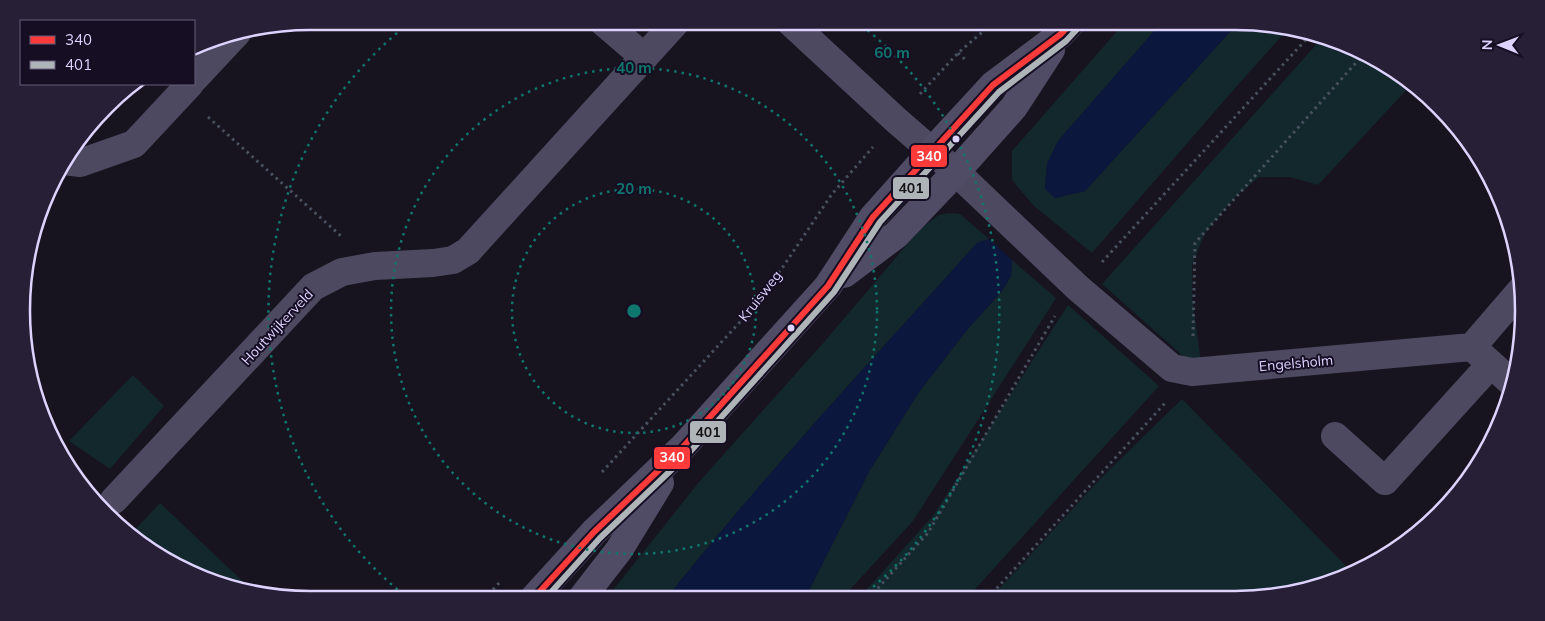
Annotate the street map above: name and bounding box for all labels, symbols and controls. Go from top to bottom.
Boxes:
legend [20,20,195,85]
north arrow [1475,20,1525,70]
text: 340 [65,30,92,49]
text: N [1478,39,1496,50]
text: 60 m [874,43,910,62]
text: 401 [65,55,92,74]
text: 40 m [616,58,652,77]
unlabelled marker [951,134,961,144]
line badge: 340 [910,144,948,168]
text: 340 [916,147,942,165]
line badge: 401 [892,176,930,200]
text: 20 m [616,179,652,198]
text: 401 [898,179,924,197]
street label: Kruisweg [734,267,786,325]
street label: Houtwijkerveld [237,285,317,369]
centre of rings [625,302,643,320]
unlabelled marker [786,323,796,333]
street label: Engelsholm [1258,351,1334,375]
line badge: 401 [689,420,727,444]
text: 401 [695,423,721,441]
line badge: 340 [653,446,691,470]
text: 340 [659,448,685,466]

